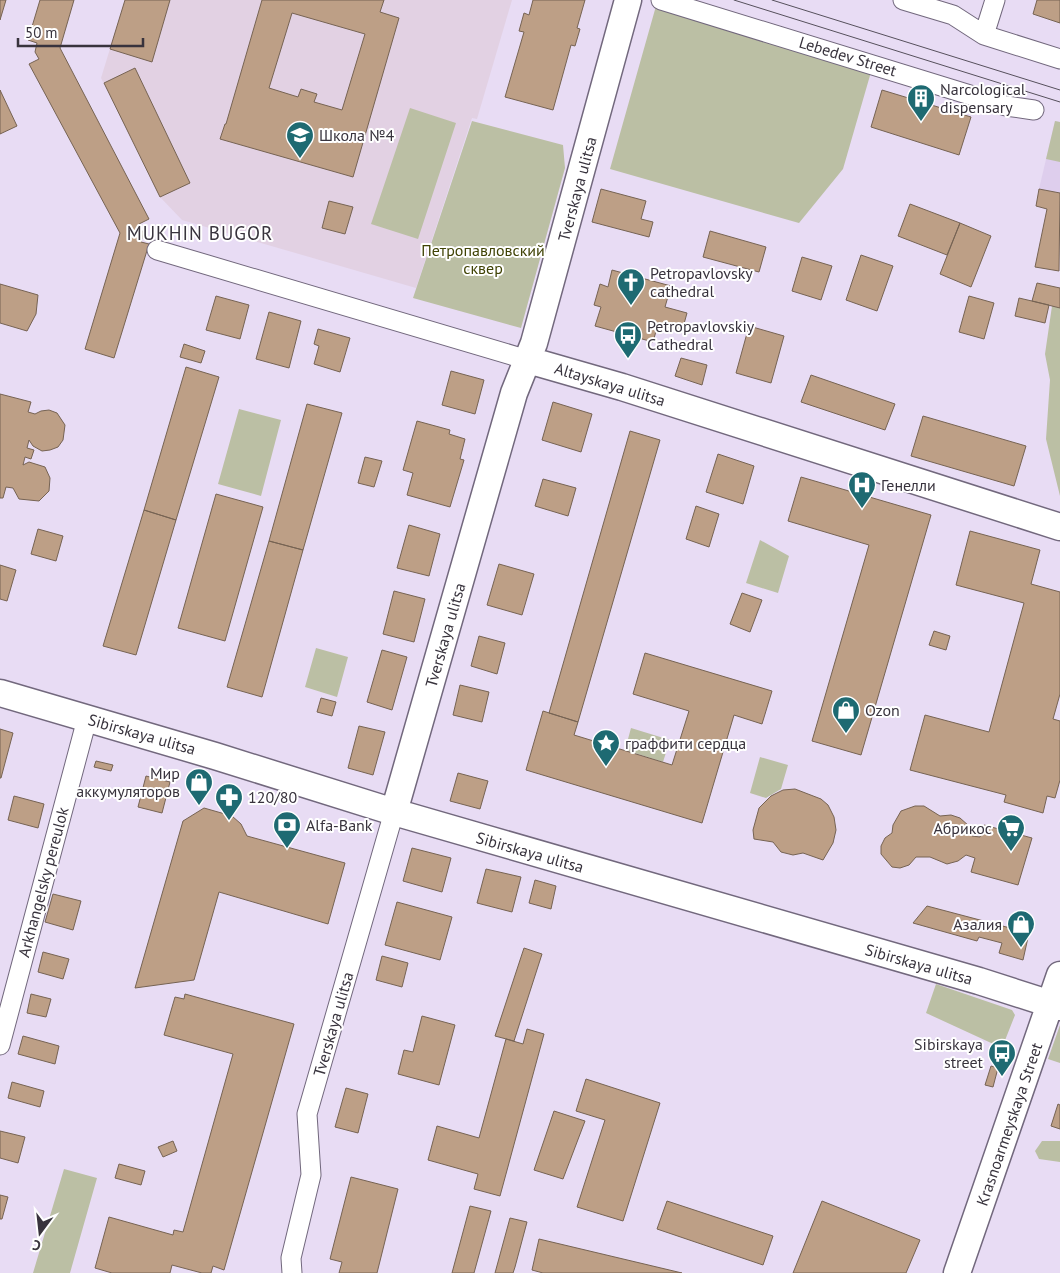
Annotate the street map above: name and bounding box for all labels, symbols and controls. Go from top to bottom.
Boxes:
scale bar [18,15,142,47]
text: 50 m [25,23,58,42]
street label: Lebedev Street [797,32,900,80]
place label: Narcological dispensary [940,79,1026,117]
building icon: Narcological dispensary [906,83,936,122]
school or university icon: Школа №4 [285,120,315,159]
place label: Школа №4 [319,125,395,145]
street label: Tverskaya ulitsa [553,134,601,244]
district label: MUKHIN BUGOR [127,221,273,245]
park label: Петропавловский сквер [421,240,545,278]
place label: Petropavlovsky cathedral [650,263,753,301]
church icon: Petropavlovsky cathedral [616,267,646,306]
place label: Petropavlovskiy Сathedral [647,316,755,354]
bus stop icon: Petropavlovskiy Сathedral [613,320,643,359]
street label: Altayskaya ulitsa [552,358,668,410]
hospital icon: Генелли [847,470,877,509]
place label: Генелли [881,475,936,495]
street label: Tverskaya ulitsa [421,581,469,689]
shop icon: Ozon [831,695,861,734]
place label: Ozon [865,700,900,720]
street label: Sibirskaya ulitsa [86,709,198,759]
place icon: граффити сердца [591,728,621,767]
place label: граффити сердца [625,733,746,753]
place label: Мир аккумуляторов [76,763,180,801]
shop icon: Мир аккумуляторов [184,767,214,806]
pharmacy icon: 120/80 [214,782,244,821]
place label: 120/80 [248,787,298,807]
street label: Arkhangelsky pereulok [13,804,73,959]
bank icon: Alfa-Bank [272,810,302,849]
supermarket icon: Абрикос [996,813,1026,852]
place label: Alfa-Bank [306,815,373,835]
place label: Абрикос [933,818,992,838]
street label: Sibirskaya ulitsa [474,827,586,877]
shop icon: Азалия [1006,909,1036,948]
place label: Азалия [953,914,1002,934]
street label: Sibirskaya ulitsa [863,939,975,989]
street label: Tverskaya ulitsa [309,970,357,1078]
place label: Sibirskaya street [914,1034,984,1072]
bus stop icon: Sibirskaya street [987,1038,1017,1077]
street label: Krasnoarmeyskaya Street [972,1039,1047,1208]
north arrow [15,1208,65,1258]
text: С [30,1236,43,1255]

